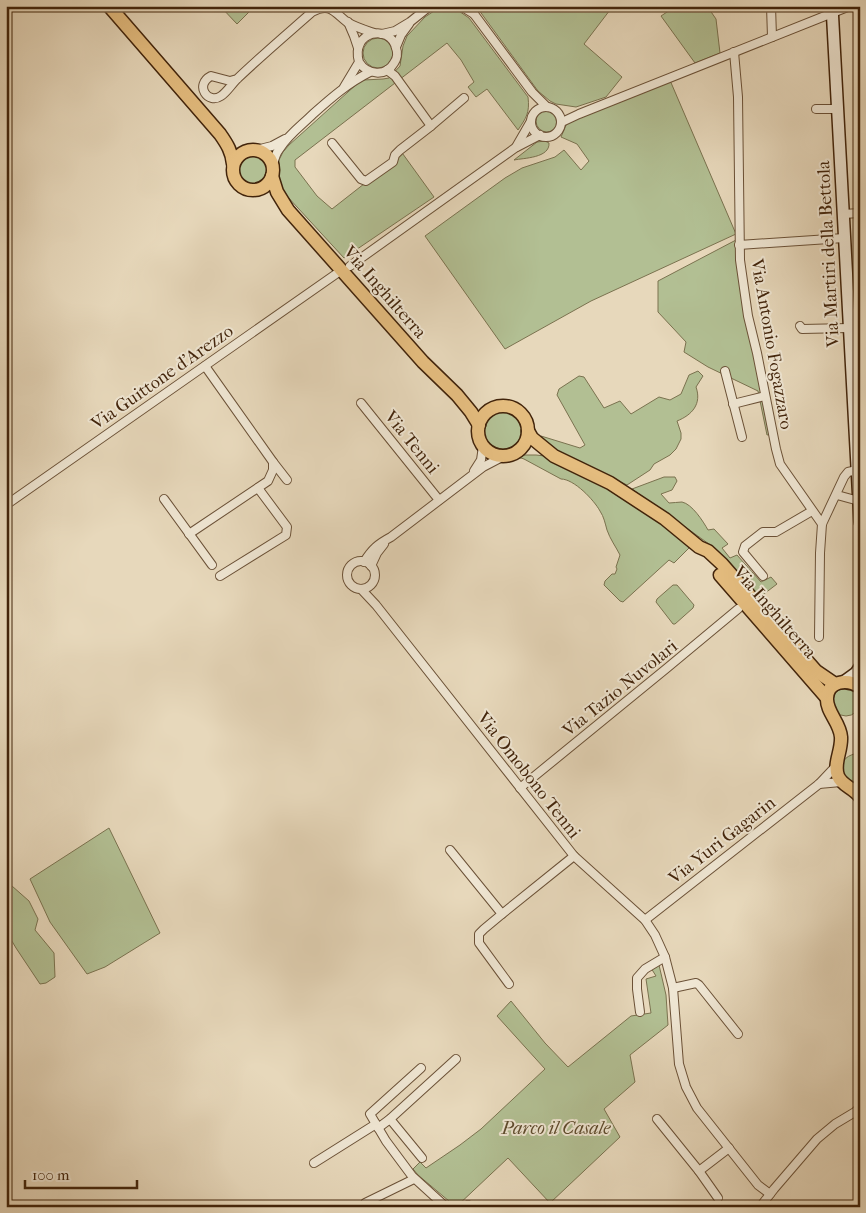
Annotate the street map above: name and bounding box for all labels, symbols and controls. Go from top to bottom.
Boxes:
street label: Via Martiri della Bettola [813,159,844,349]
street label: Via Inghilterra [338,241,431,343]
street label: Via Antonio Fogazzaro [746,256,797,431]
street label: Via Guittone d'Arezzo [87,321,237,435]
street label: Via Tenni [379,406,444,479]
street label: Via Inghilterra [728,561,821,663]
street label: Via Tazio Nuvolari [558,635,682,742]
street label: Via Omobono Tenni [472,707,585,843]
street label: Via Yuri Gagarin [664,792,780,889]
park label: Parco il Casale [501,1118,611,1139]
scale bar [25,1158,138,1190]
text: 100 m [32,1166,70,1184]

